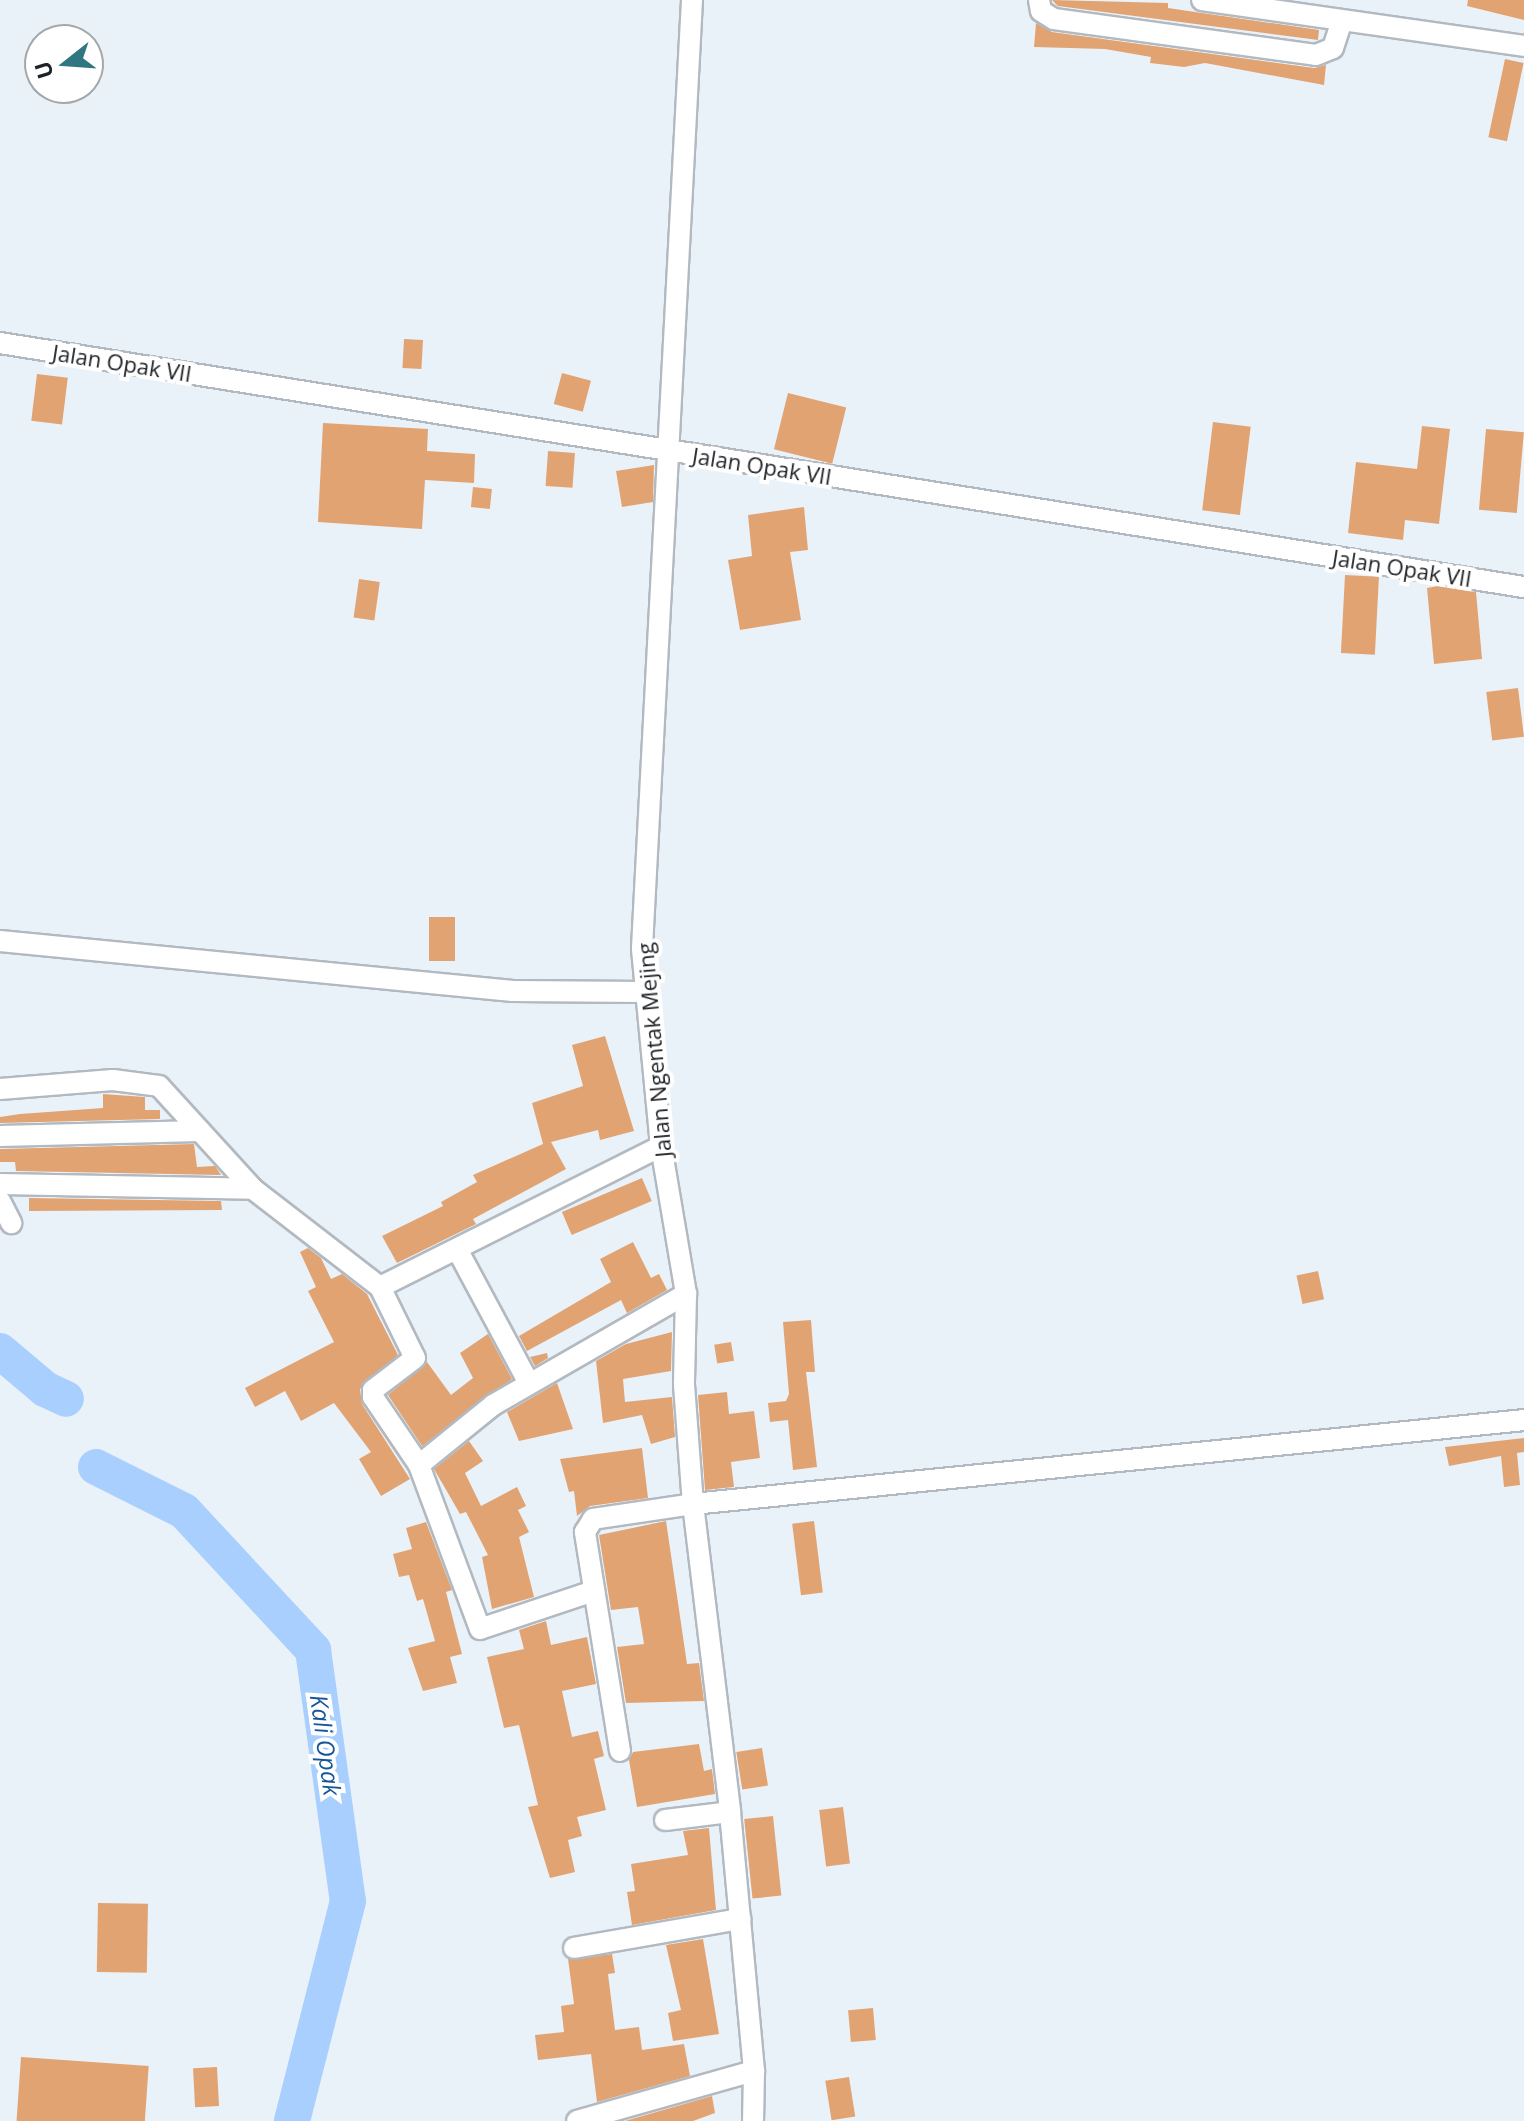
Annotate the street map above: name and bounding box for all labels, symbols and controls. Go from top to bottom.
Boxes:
north arrow [24,24,104,104]
text: U [26,58,60,83]
street label: Jalan Opak VII [51,339,193,387]
street label: Jalan Opak VII [691,442,833,490]
street label: Jalan Opak VII [1331,544,1473,592]
street label: Jalan Ngentak Mejing [631,942,677,1158]
water label: Kali Opak [305,1693,347,1797]

